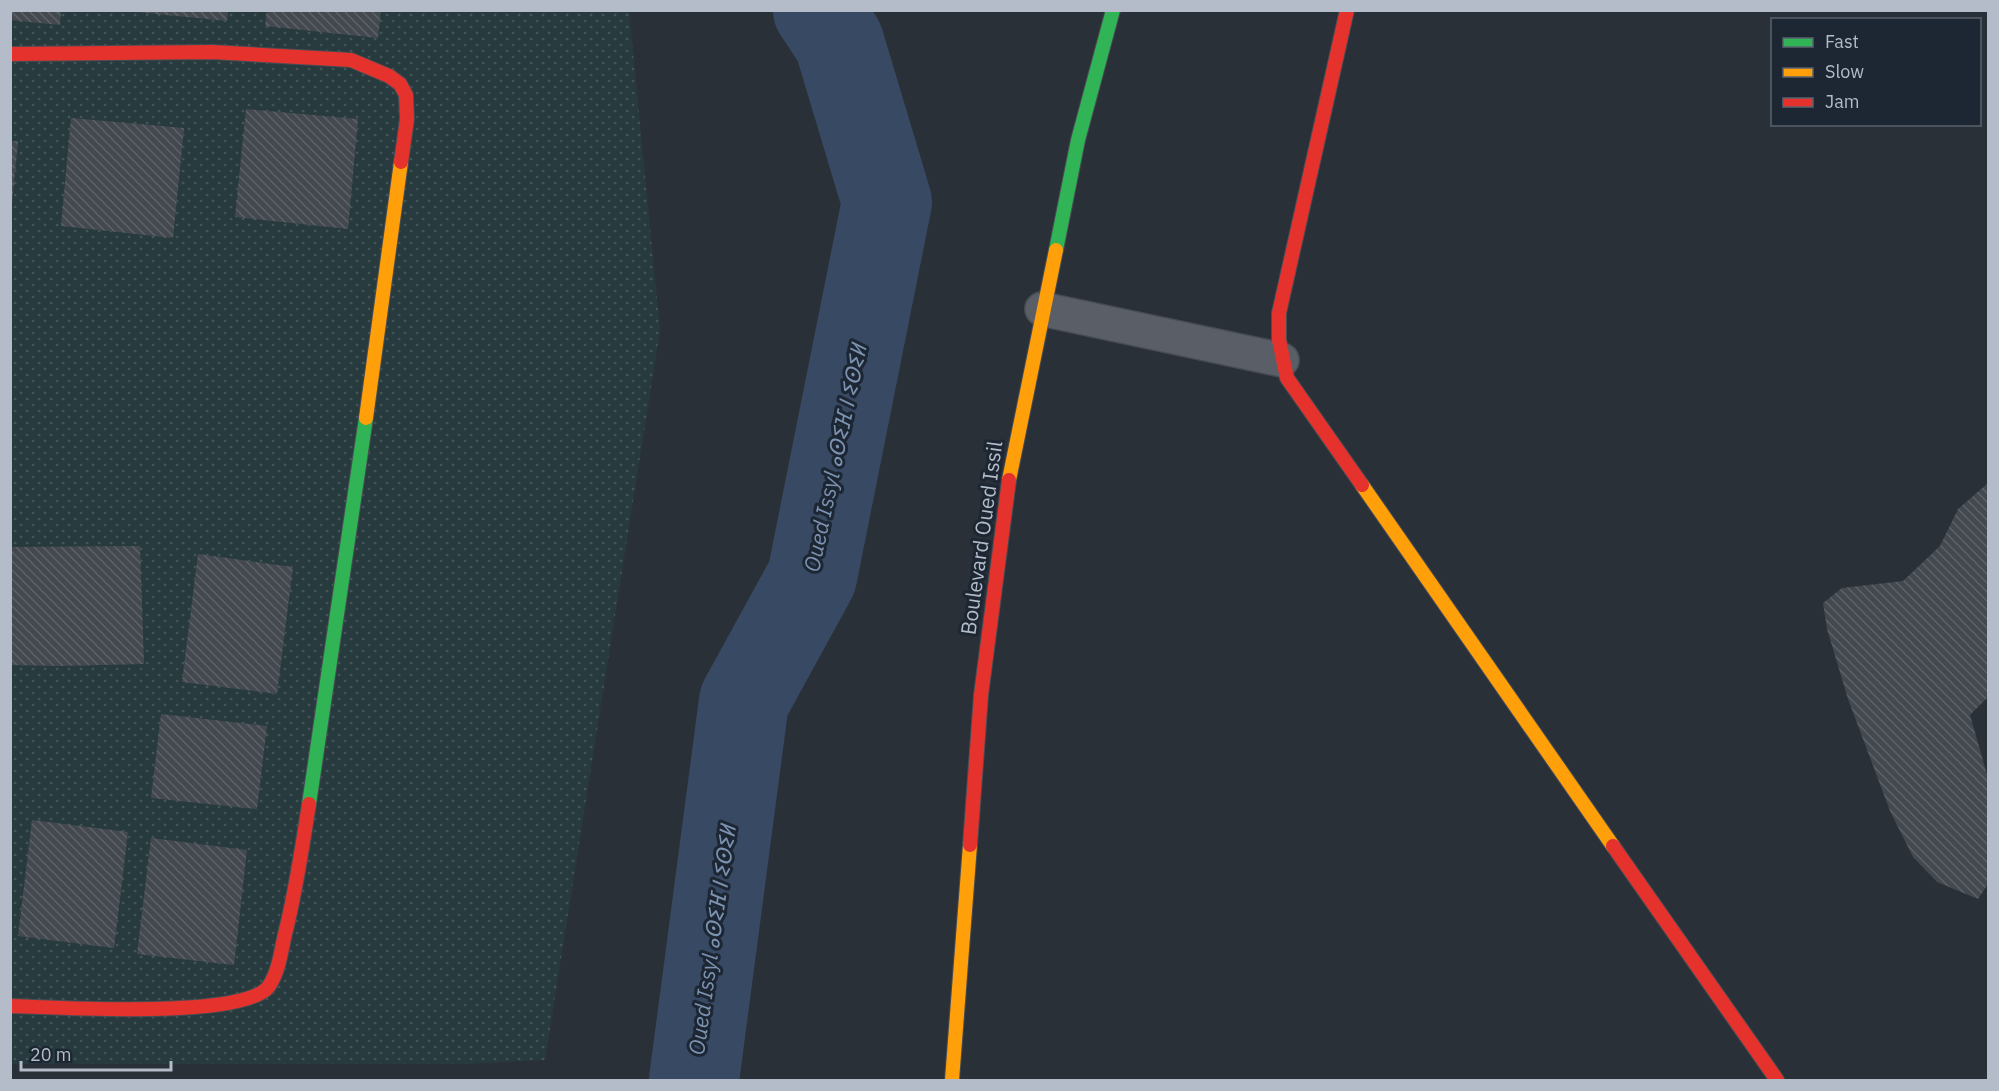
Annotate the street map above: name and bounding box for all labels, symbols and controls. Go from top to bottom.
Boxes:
legend [1771,18,1981,126]
text: Fast [1825,30,1859,53]
text: Slow [1825,60,1864,83]
text: Jam [1825,90,1860,113]
water label: Oued Issyl ⴰⵙⵉⴼ ⵏ ⵉⵙⵉⵍ [796,339,873,574]
street label: Boulevard Oued Issil [954,439,1009,637]
water label: Oued Issyl ⴰⵙⵉⴼ ⵏ ⵉⵙⵉⵍ [681,821,742,1057]
scale bar [21,1034,171,1072]
text: 20 m [30,1043,72,1066]

